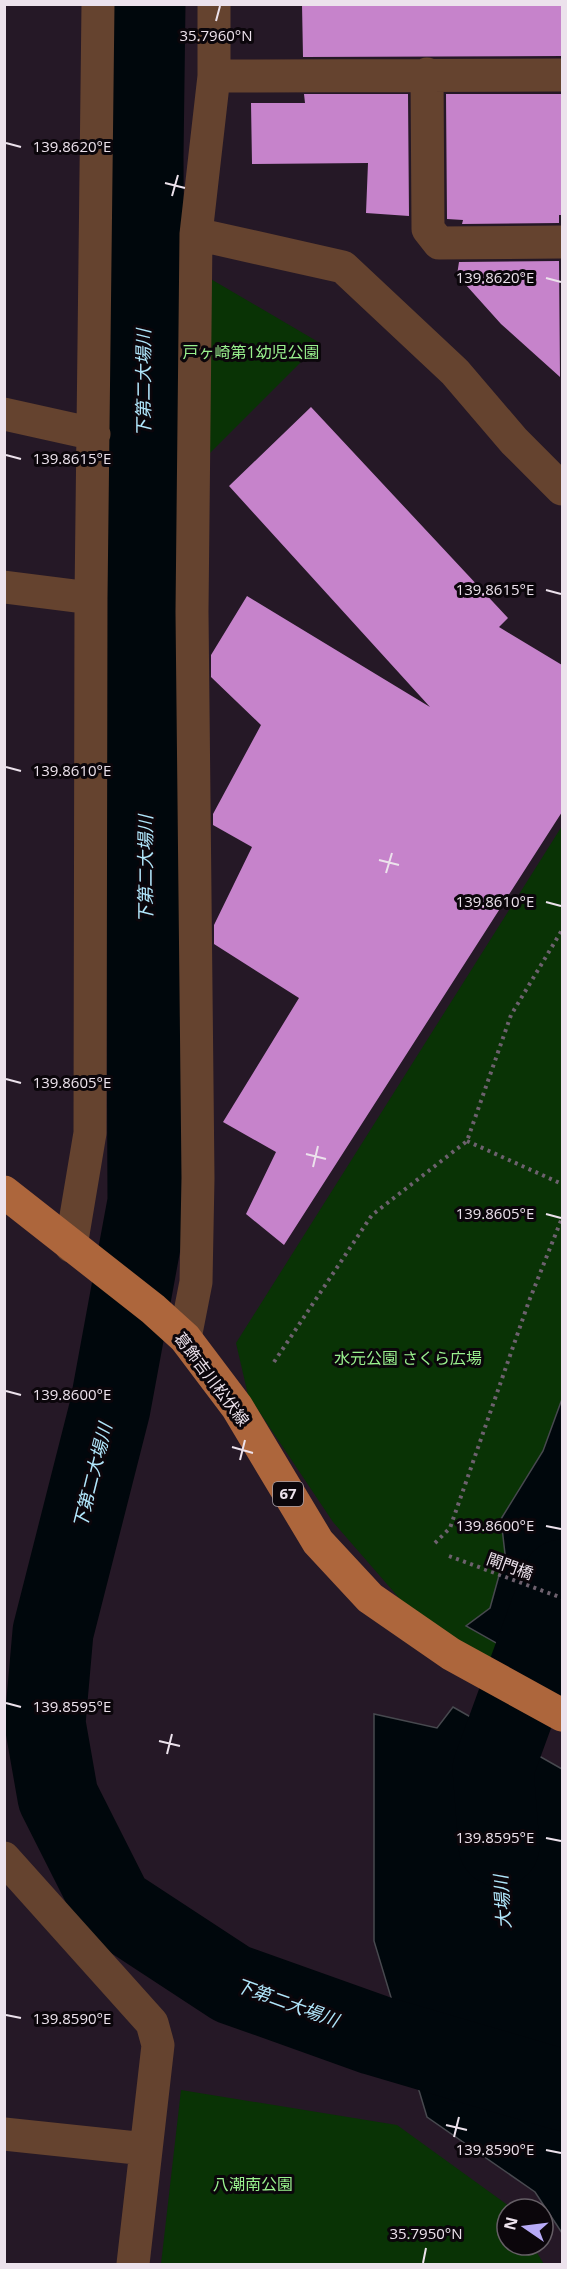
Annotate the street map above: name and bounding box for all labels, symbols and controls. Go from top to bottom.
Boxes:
text: 35.7960°N [179,25,253,45]
text: 139.8620°E [33,136,111,156]
text: 139.8620°E [456,267,534,287]
water label: 下第二大場川 [131,327,155,437]
park label: 戸ヶ崎第1幼児公園 [182,341,320,363]
text: 139.8615°E [33,448,111,468]
text: 139.8615°E [456,579,534,599]
text: 139.8610°E [33,760,111,780]
water label: 下第二大場川 [133,813,157,923]
text: 139.8610°E [456,891,534,911]
text: 139.8605°E [33,1072,111,1092]
text: 139.8605°E [456,1203,534,1223]
street label: 葛飾吉川松伏線 [170,1328,254,1430]
park label: 水元公園 さくら広場 [334,1347,482,1369]
text: 139.8600°E [33,1384,111,1404]
water label: 下第二大場川 [67,1419,117,1531]
road number: 67 [273,1482,303,1506]
text: 139.8600°E [456,1515,534,1535]
street label: 閘門橋 [484,1547,536,1585]
text: 139.8595°E [33,1696,111,1716]
text: 139.8595°E [456,1827,534,1847]
water label: 大場川 [488,1872,516,1930]
water label: 下第二大場川 [232,1972,344,2032]
text: 139.8590°E [33,2008,111,2028]
text: 139.8590°E [456,2139,534,2159]
park label: 八潮南公園 [213,2173,293,2195]
north arrow [495,2197,555,2257]
text: N [498,2214,523,2232]
text: 35.7950°N [389,2223,463,2243]

